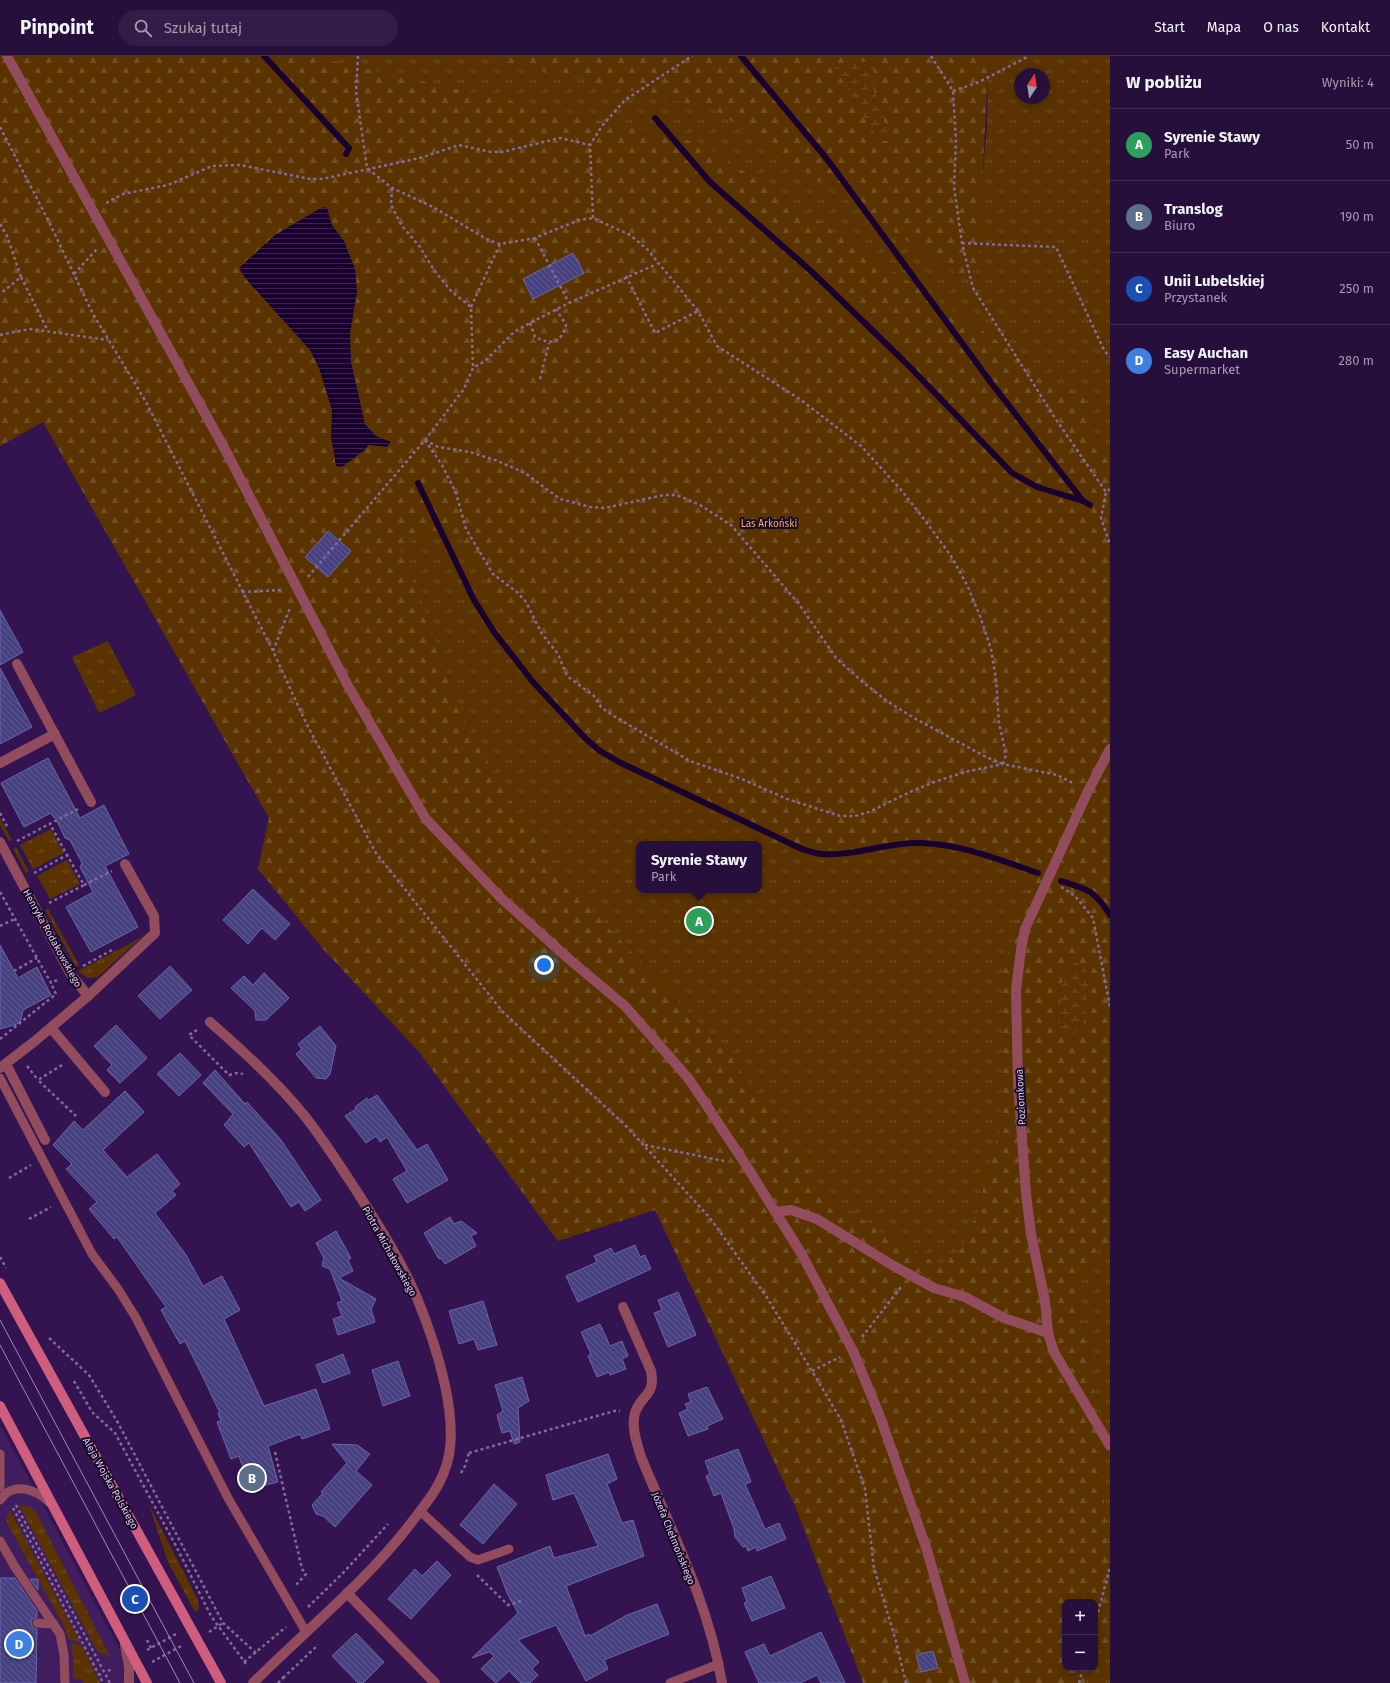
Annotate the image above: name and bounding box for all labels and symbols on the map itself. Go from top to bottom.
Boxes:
north arrow [1014,68,1050,104]
park label: Las Arkoński [741,518,797,530]
street label: Henryka Rodakowskiego [20,887,84,990]
pin: A [686,906,712,936]
your location [534,955,554,975]
street label: Poziomkowa [1014,1069,1028,1125]
street label: Piotra Michałowskiego [359,1204,419,1299]
street label: Aleja Wojska Polskiego [80,1436,140,1531]
pin: B [239,1463,265,1493]
street label: Józefa Chełmońskiego [649,1490,697,1587]
pin: C [122,1584,148,1614]
pin: D [6,1629,32,1659]

